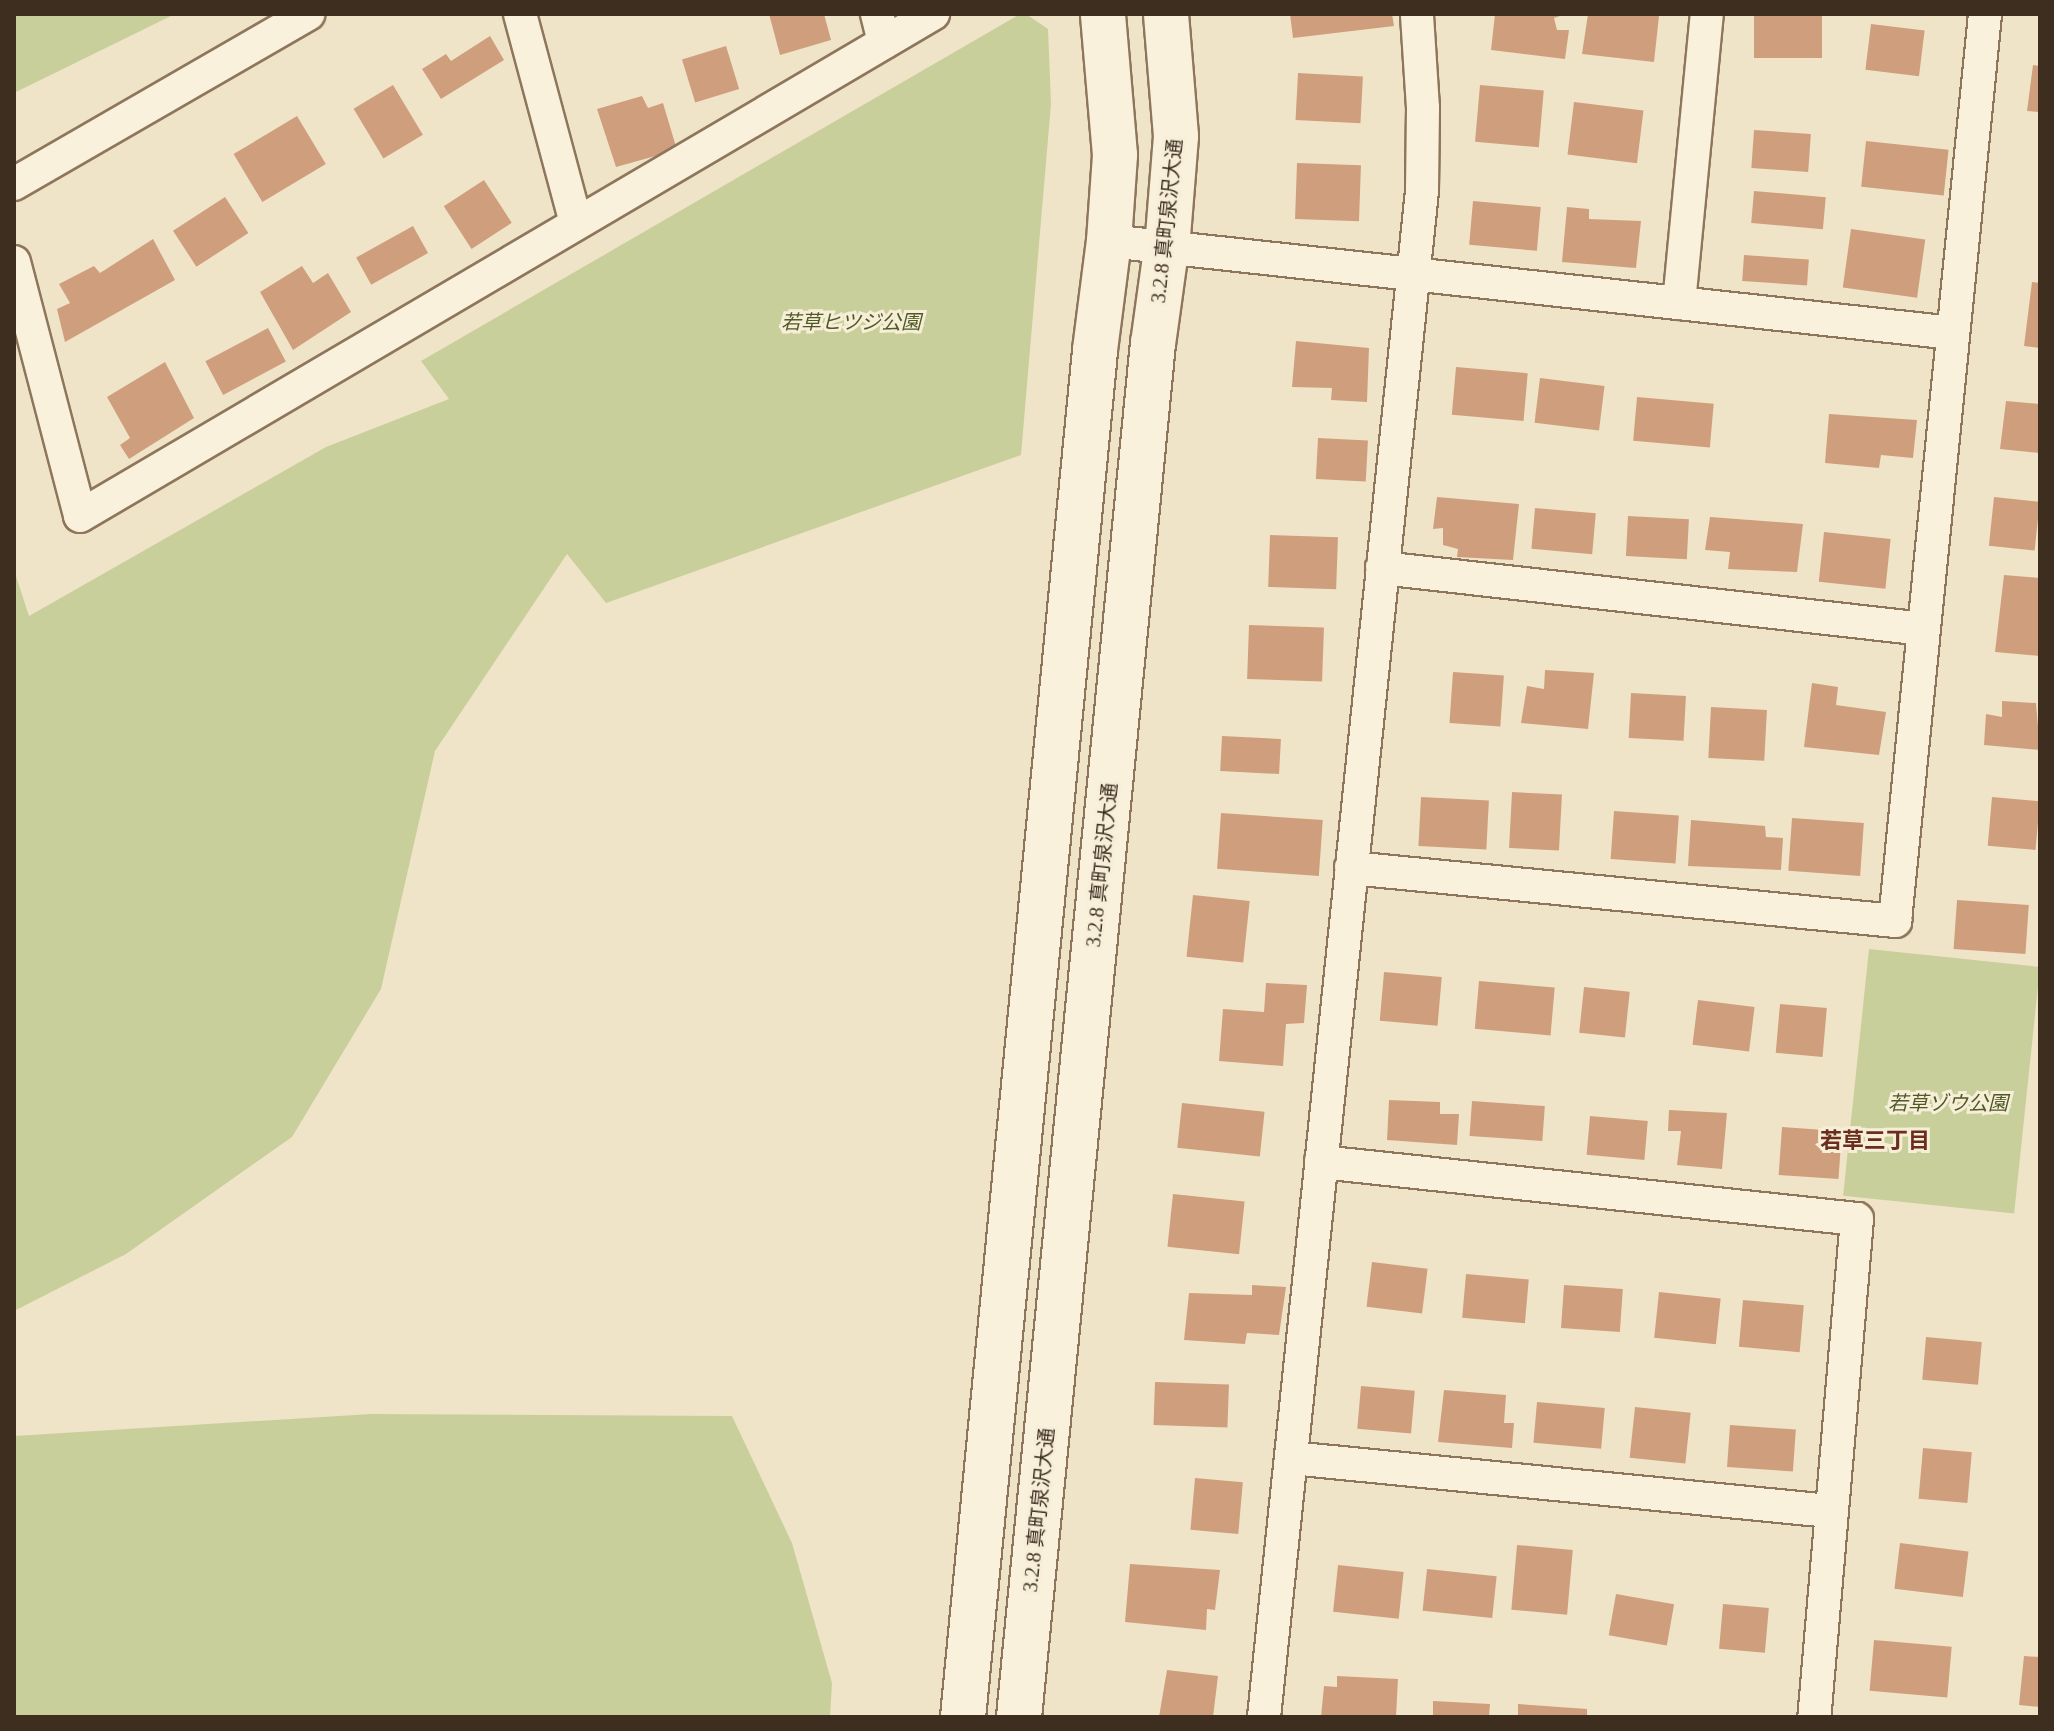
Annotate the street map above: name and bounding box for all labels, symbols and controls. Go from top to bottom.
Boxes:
street label: 3.2.8 真町泉沢大通 [1146,138,1188,304]
park label: 若草ヒツジ公園 [781,310,921,334]
street label: 3.2.8 真町泉沢大通 [1081,782,1123,948]
park label: 若草ゾウ公園 [1888,1091,2008,1115]
district label: 若草三丁目 [1820,1128,1930,1154]
street label: 3.2.8 真町泉沢大通 [1018,1427,1060,1593]

